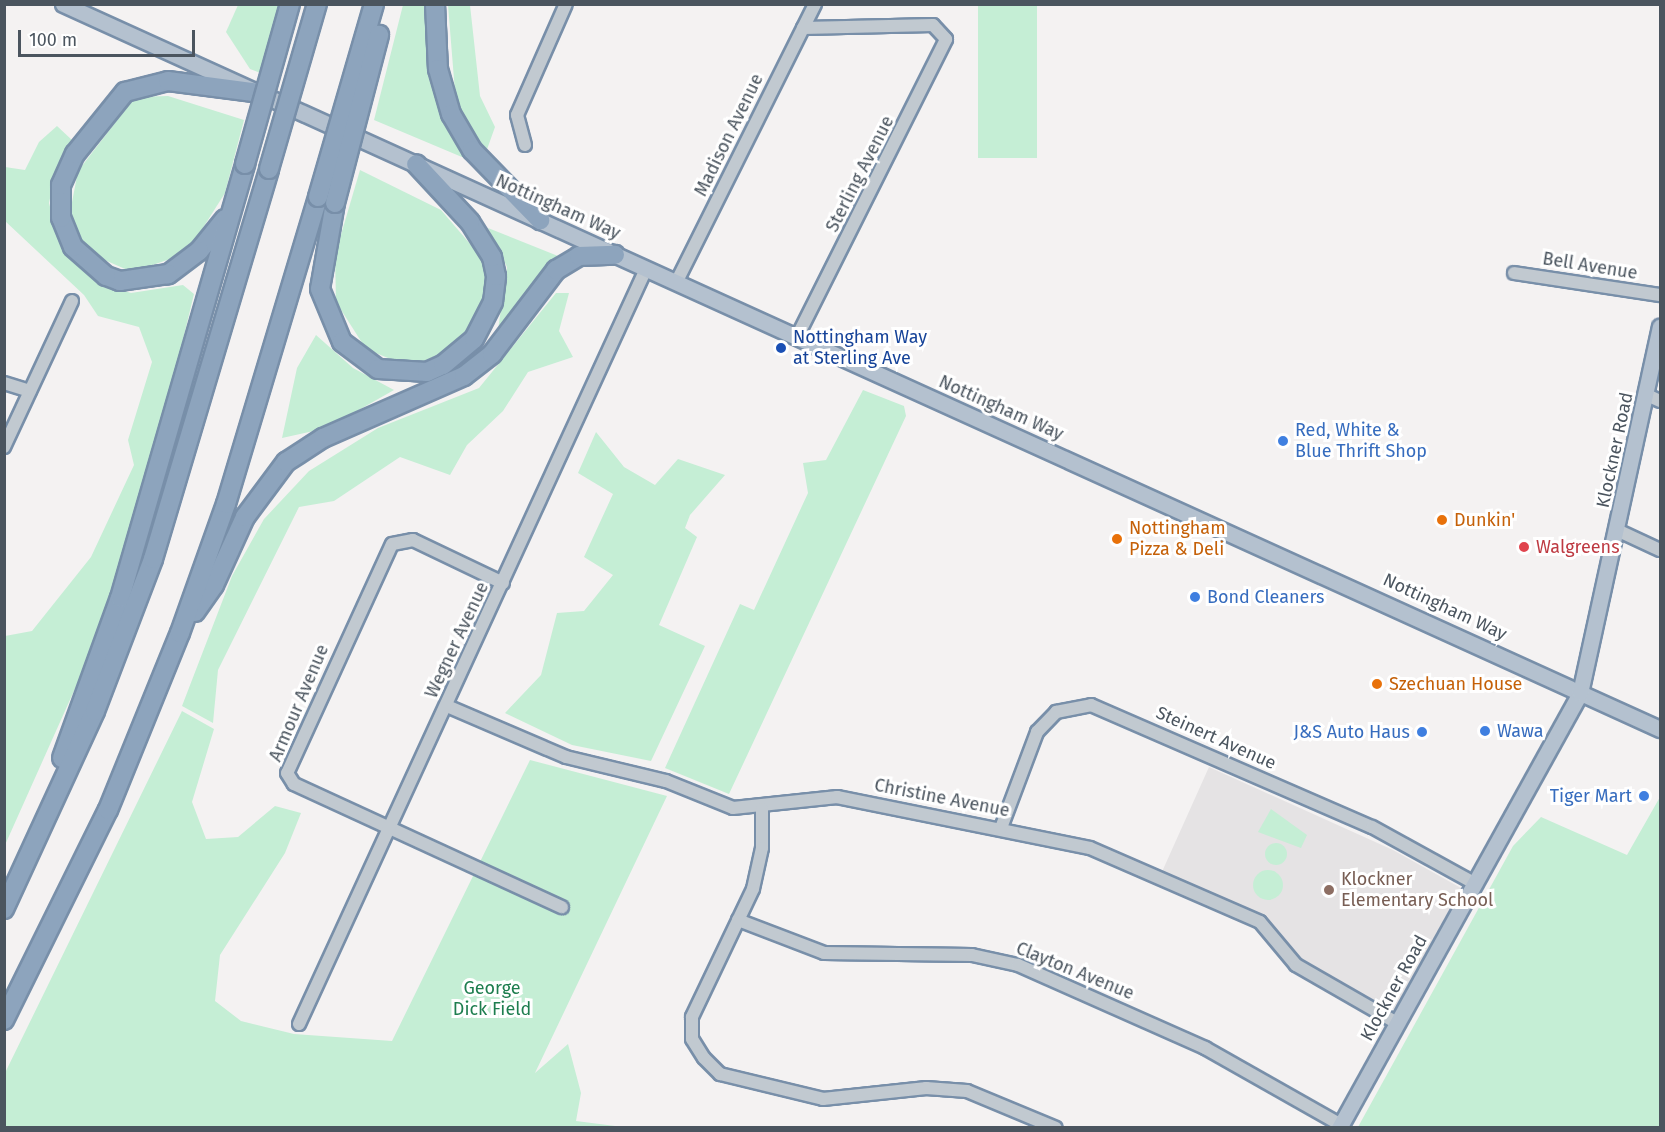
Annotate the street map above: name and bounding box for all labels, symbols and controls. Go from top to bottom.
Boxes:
scale bar [21,18,198,56]
text: 100 m [29,29,77,51]
street label: Madison Avenue [690,70,768,200]
street label: Sterling Avenue [821,112,899,236]
street label: Nottingham Way [492,170,624,244]
street label: Bell Avenue [1541,248,1639,284]
place label: Nottingham Way at Sterling Ave [793,327,927,370]
marker: Nottingham Way at Sterling Ave [774,341,788,355]
street label: Nottingham Way [935,371,1067,445]
street label: Klockner Road [1592,390,1638,510]
place label: Red, White & Blue Thrift Shop [1295,420,1427,462]
marker: Red, White & Blue Thrift Shop [1276,434,1290,448]
place label: Dunkin' [1454,509,1515,531]
marker: Dunkin' [1435,513,1449,527]
place label: Nottingham Pizza & Deli [1129,518,1226,560]
marker: Nottingham Pizza & Deli [1110,532,1124,546]
place label: Walgreens [1536,536,1620,558]
marker: Walgreens [1517,540,1531,554]
street label: Nottingham Way [1380,569,1510,645]
street label: Wegner Avenue [421,578,493,702]
place label: Bond Cleaners [1207,586,1324,608]
marker: Bond Cleaners [1188,590,1202,604]
street label: Armour Avenue [265,641,333,765]
place label: Szechuan House [1389,673,1522,695]
marker: Szechuan House [1370,677,1384,691]
street label: Steinert Avenue [1153,702,1279,774]
place label: Wawa [1497,720,1544,742]
place label: J&S Auto Haus [1294,721,1410,743]
marker: Wawa [1478,724,1492,738]
marker: J&S Auto Haus [1415,725,1429,739]
street label: Christine Avenue [873,774,1011,822]
place label: Tiger Mart [1550,785,1632,807]
marker: Tiger Mart [1637,789,1651,803]
place label: Klockner Elementary School [1341,869,1493,912]
marker: Klockner Elementary School [1322,883,1336,897]
street label: Klockner Road [1356,931,1432,1045]
street label: Clayton Avenue [1013,938,1137,1004]
park label: George Dick Field [453,978,531,1020]

